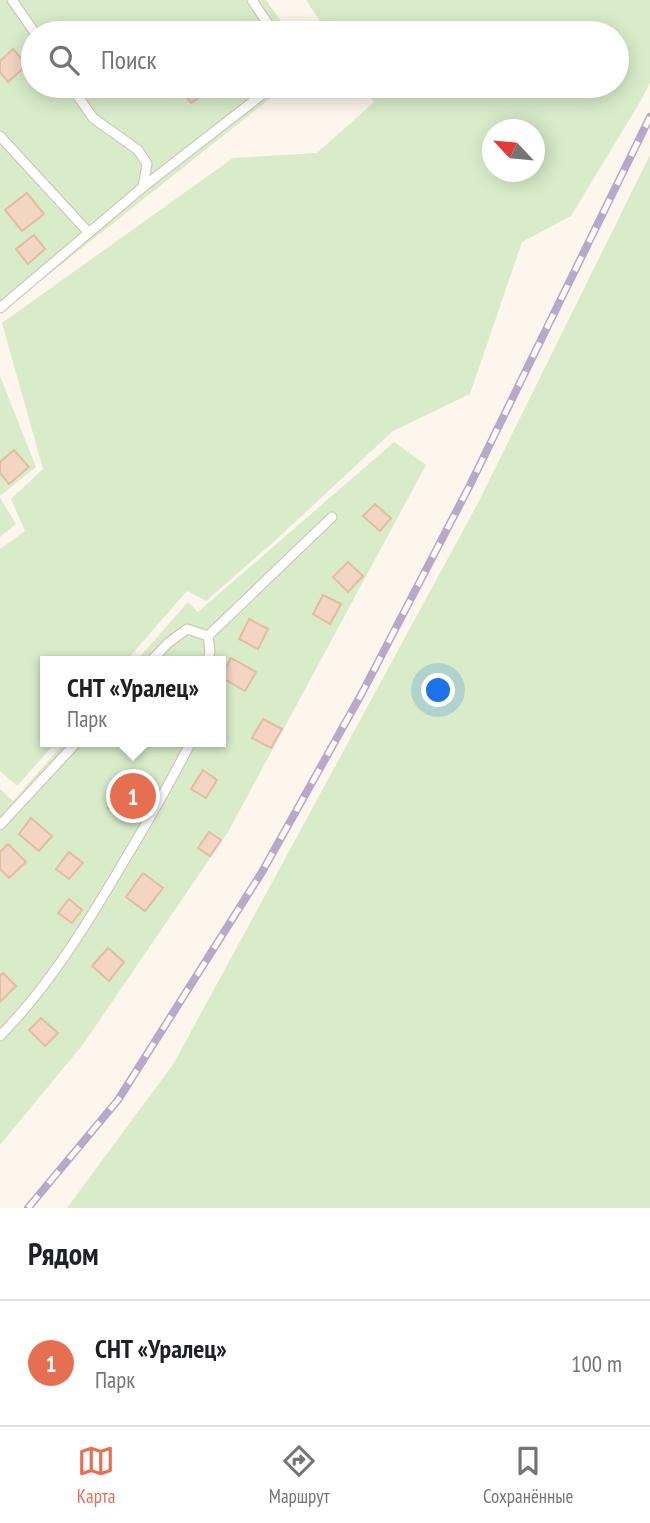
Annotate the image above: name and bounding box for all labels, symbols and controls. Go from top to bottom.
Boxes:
search box [21,21,629,98]
icon: search [45,41,83,79]
text: Поиск [101,43,157,76]
north arrow [482,119,545,182]
popup [40,656,226,747]
text: СНТ «Уралец» [67,671,199,704]
your location [421,673,455,707]
text: Парк [67,704,107,733]
pin: 1 [110,770,156,822]
text: Рядом [28,1234,99,1273]
text: СНТ «Уралец» [95,1332,227,1365]
text: 1 [46,1349,57,1378]
text: 100 m [571,1349,622,1378]
text: Парк [95,1365,135,1394]
tab: Карта [77,1442,115,1508]
tab: Маршрут [269,1442,329,1508]
tab: Сохранённые [483,1442,573,1508]

